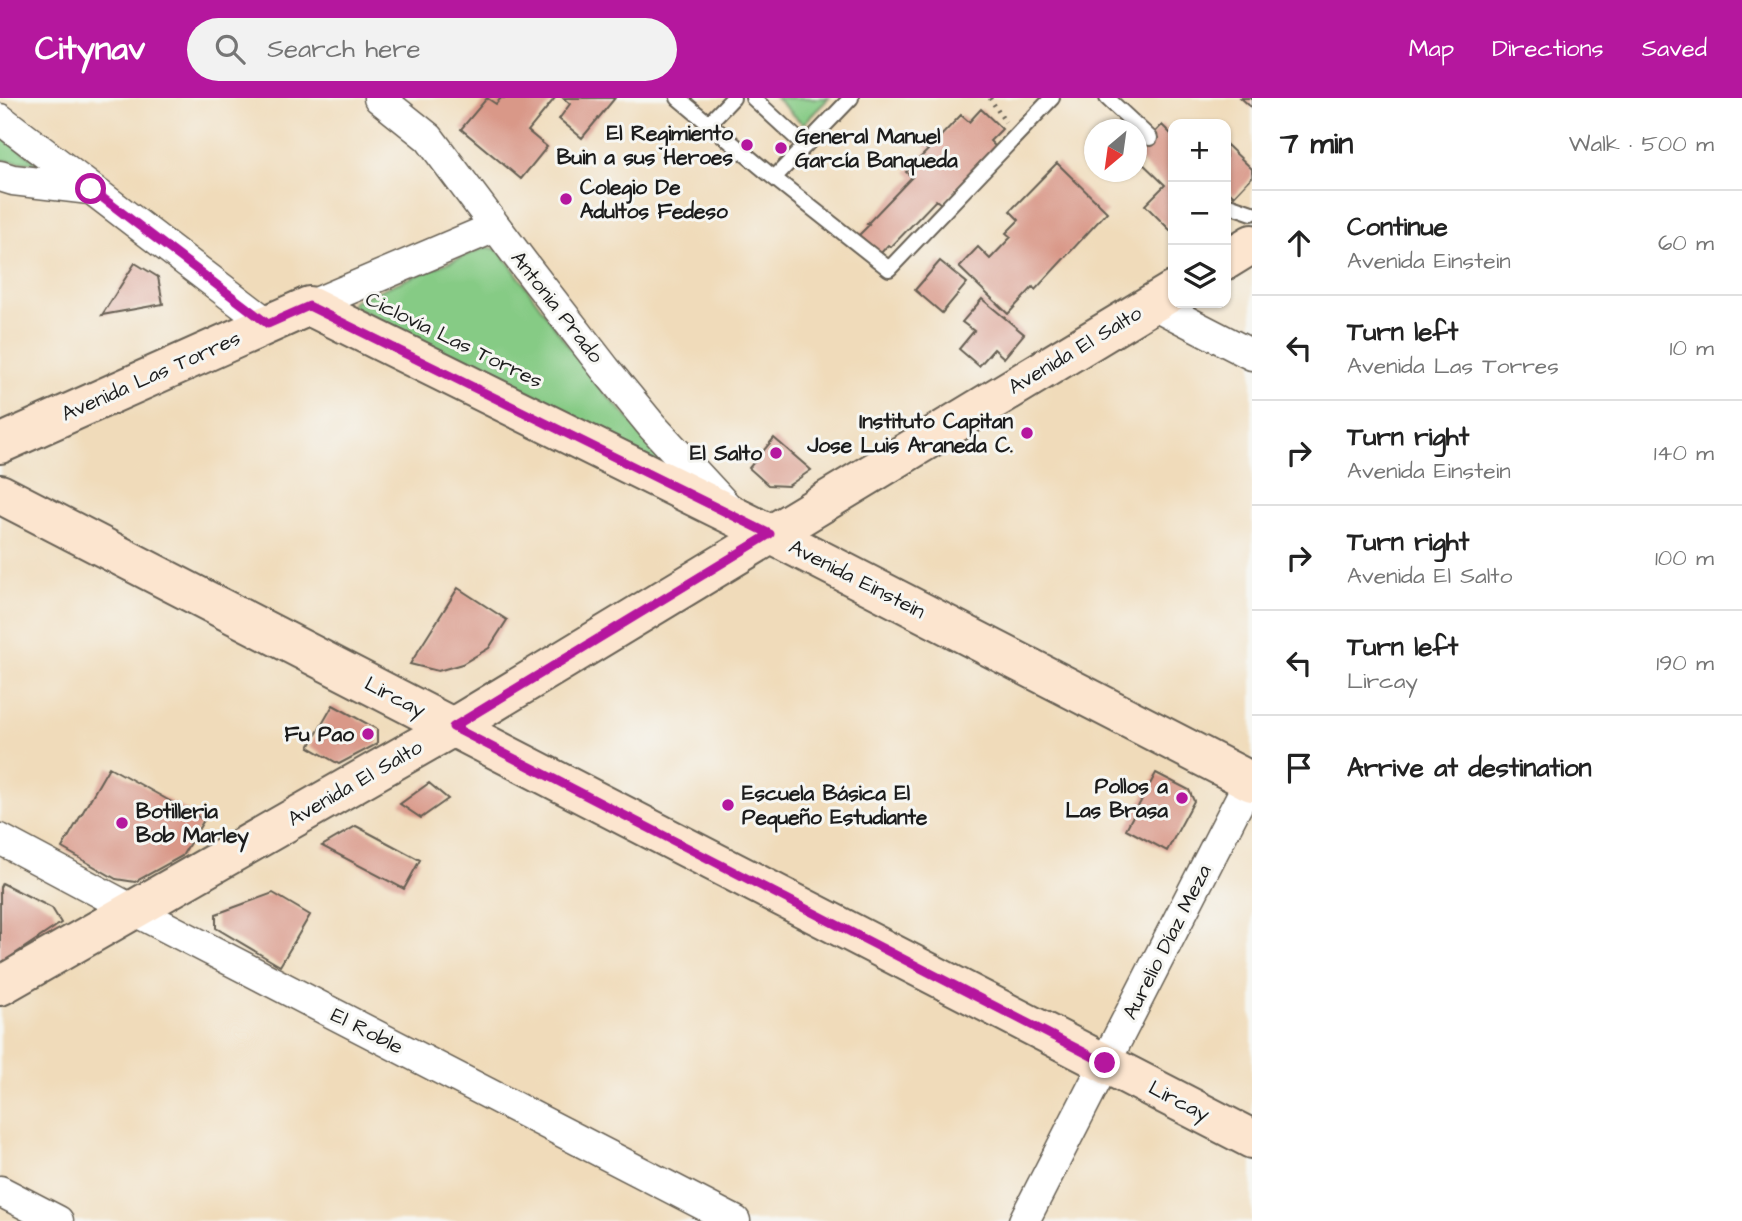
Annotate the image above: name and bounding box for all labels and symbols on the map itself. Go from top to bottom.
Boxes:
place label: El Regimiento Buin a sus Heroes [557,119,733,172]
north arrow [1084,119,1147,182]
place label: General Manuel García Banqueda [795,122,958,176]
marker: El Regimiento Buin a sus Heroes [739,137,755,153]
marker: General Manuel García Banqueda [773,140,789,156]
route start [75,173,106,204]
place label: Colegio De Adultos Fedeso [580,173,728,226]
marker: Colegio De Adultos Fedeso [558,191,574,207]
street label: Antonia Prado [504,245,610,369]
street label: Ciclovía Las Torres [361,284,547,396]
street label: Avenida El Salto [1003,299,1147,401]
street label: Avenida Las Torres [57,323,245,429]
place label: Instituto Capitan Jose Luis Araneda C. [806,407,1013,460]
marker: Instituto Capitan Jose Luis Araneda C. [1019,425,1035,441]
place label: El Salto [690,439,762,468]
marker: El Salto [768,445,784,461]
street label: Avenida Einstein [784,532,930,626]
street label: Lircay [359,669,431,727]
place label: Fu Pao [284,720,354,749]
marker: Fu Pao [360,726,376,742]
street label: Avenida El Salto [282,733,428,833]
place label: Pollos a Las Brasa [1065,772,1168,825]
place label: Escuela Básica El Pequeño Estudiante [742,779,928,833]
marker: Pollos a Las Brasa [1174,790,1190,806]
place label: Botilleria Bob Marley [136,797,249,853]
marker: Escuela Básica El Pequeño Estudiante [720,797,736,813]
marker: Botilleria Bob Marley [114,815,130,831]
street label: Aurelio Díaz Meza [1116,859,1219,1024]
street label: El Roble [326,1001,408,1061]
route end [1089,1047,1120,1078]
street label: Lircay [1143,1073,1215,1131]

